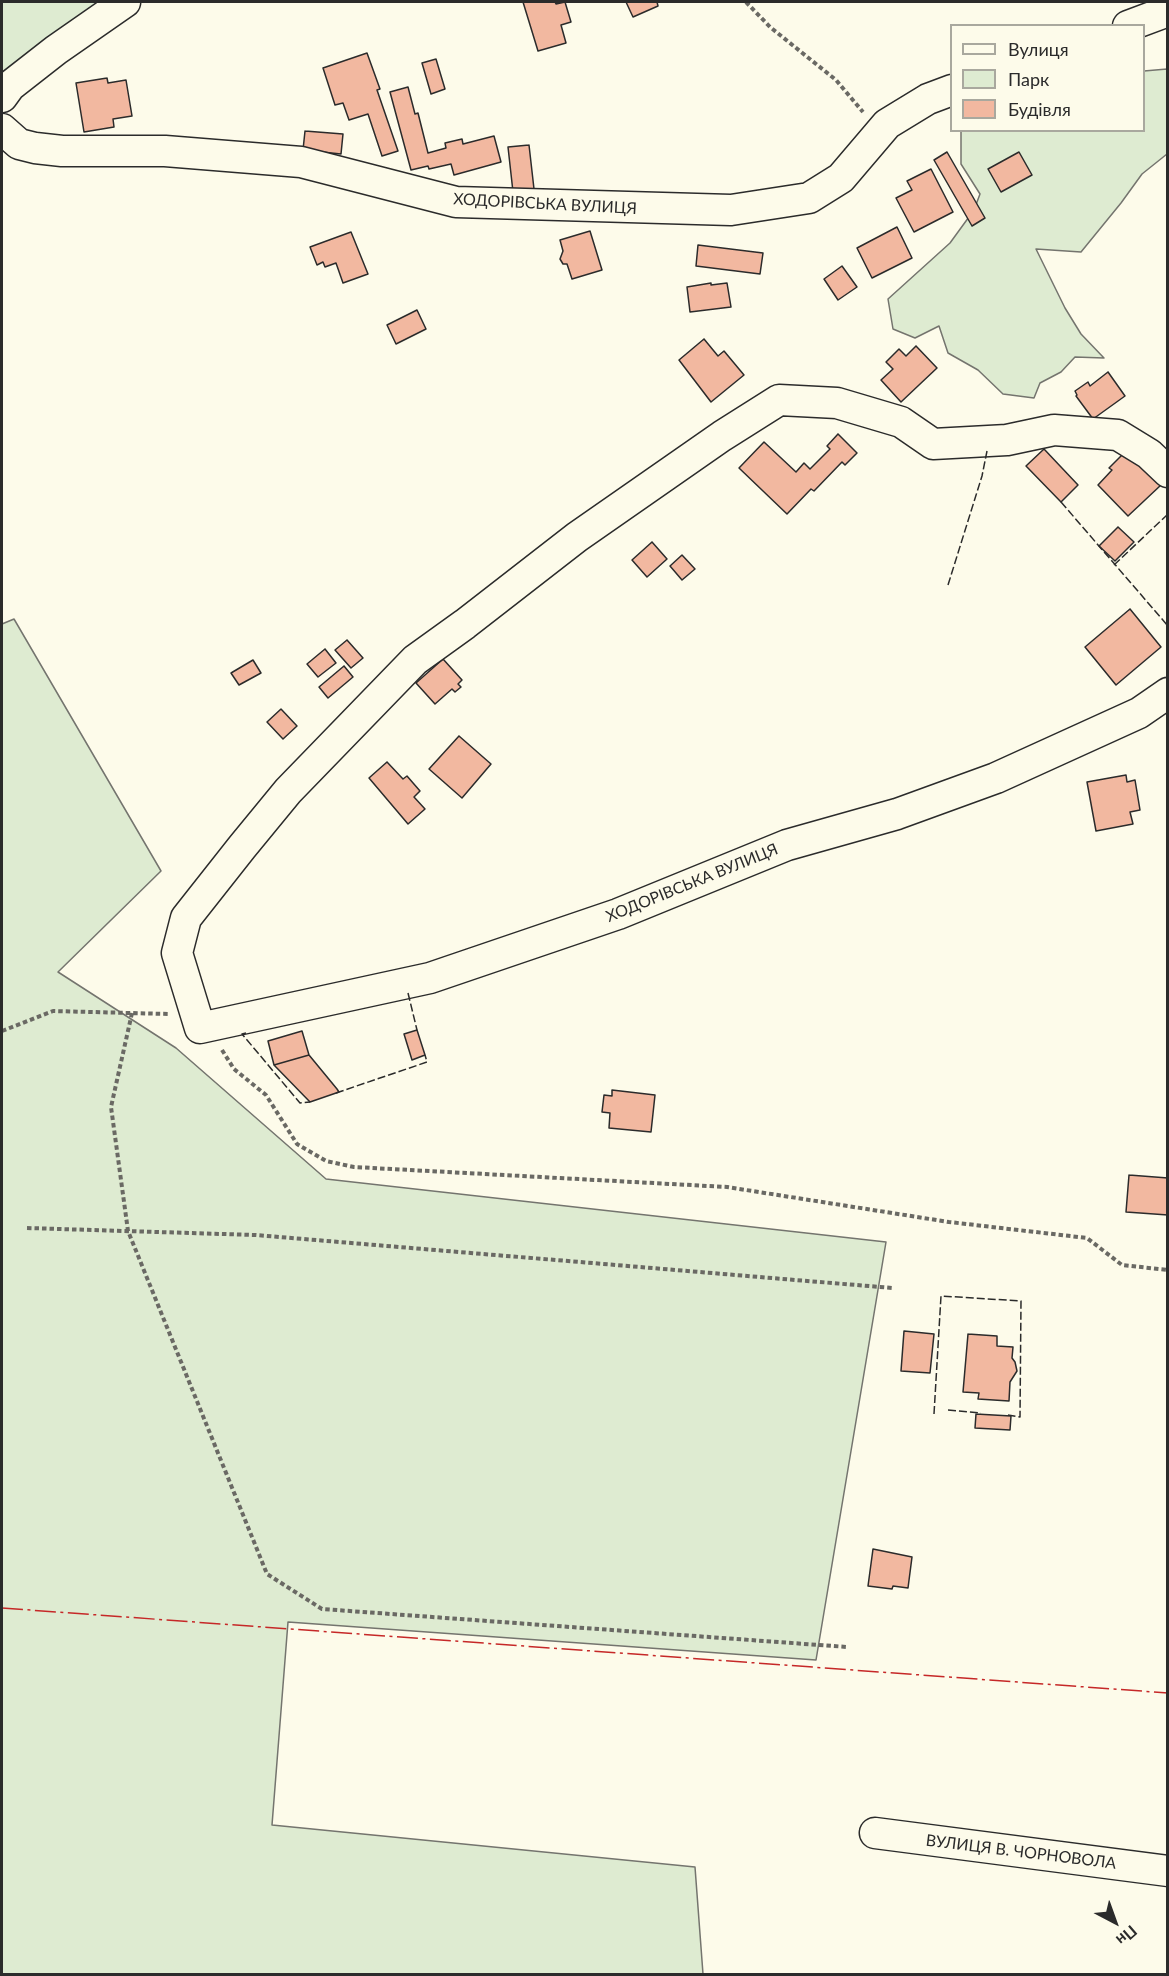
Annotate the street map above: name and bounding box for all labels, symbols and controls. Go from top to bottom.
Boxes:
legend [950,24,1145,132]
text: Вулиця [1008,38,1069,60]
text: Парк [1008,68,1049,90]
text: Будівля [1008,98,1071,120]
street label: ХОДОРІВСЬКА ВУЛИЦЯ [453,190,637,218]
street label: ХОДОРІВСЬКА ВУЛИЦЯ [603,840,781,926]
street label: ВУЛИЦЯ В. ЧОРНОВОЛА [925,1831,1117,1873]
north arrow [1085,1892,1145,1952]
text: Пн [1113,1922,1141,1950]

